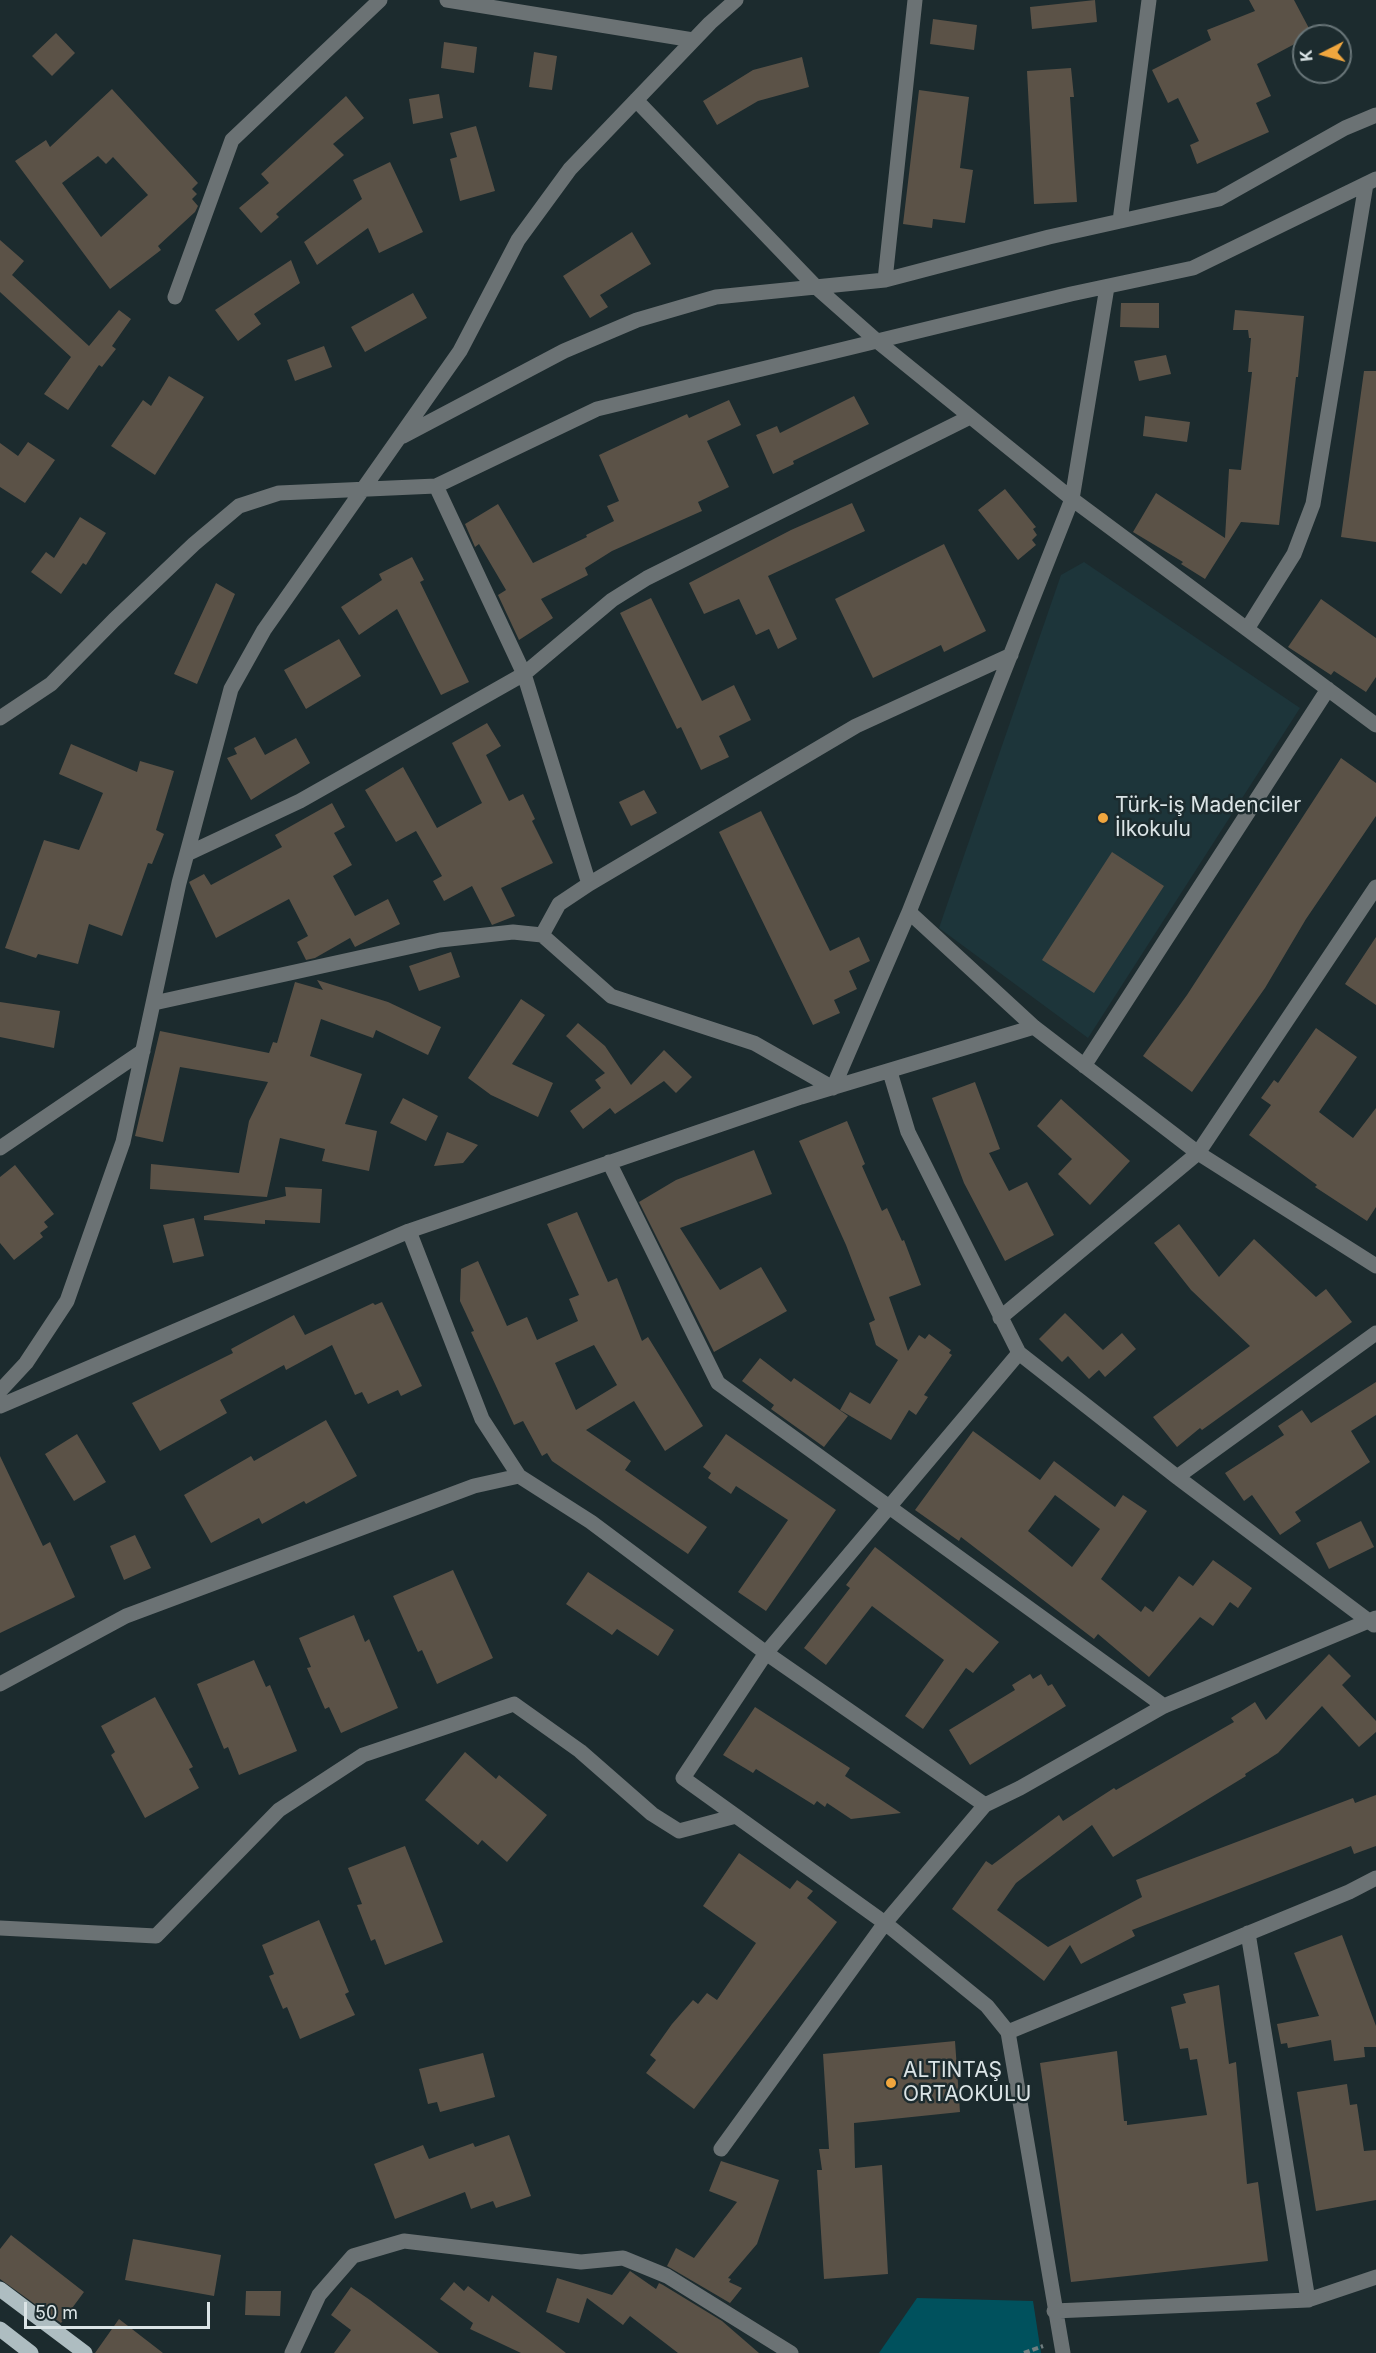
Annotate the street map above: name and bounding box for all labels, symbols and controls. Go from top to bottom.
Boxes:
north arrow [1292,24,1352,84]
text: K [1296,49,1317,62]
place label: Türk-iş Madenciler İlkokulu [1115,793,1301,843]
marker: Türk-iş Madenciler İlkokulu [1096,811,1110,825]
place label: ALTINTAŞ ORTAOKULU [903,2058,1031,2108]
marker: ALTINTAŞ ORTAOKULU [884,2076,898,2090]
scale bar [27,2290,213,2328]
text: 50 m [35,2302,78,2323]

